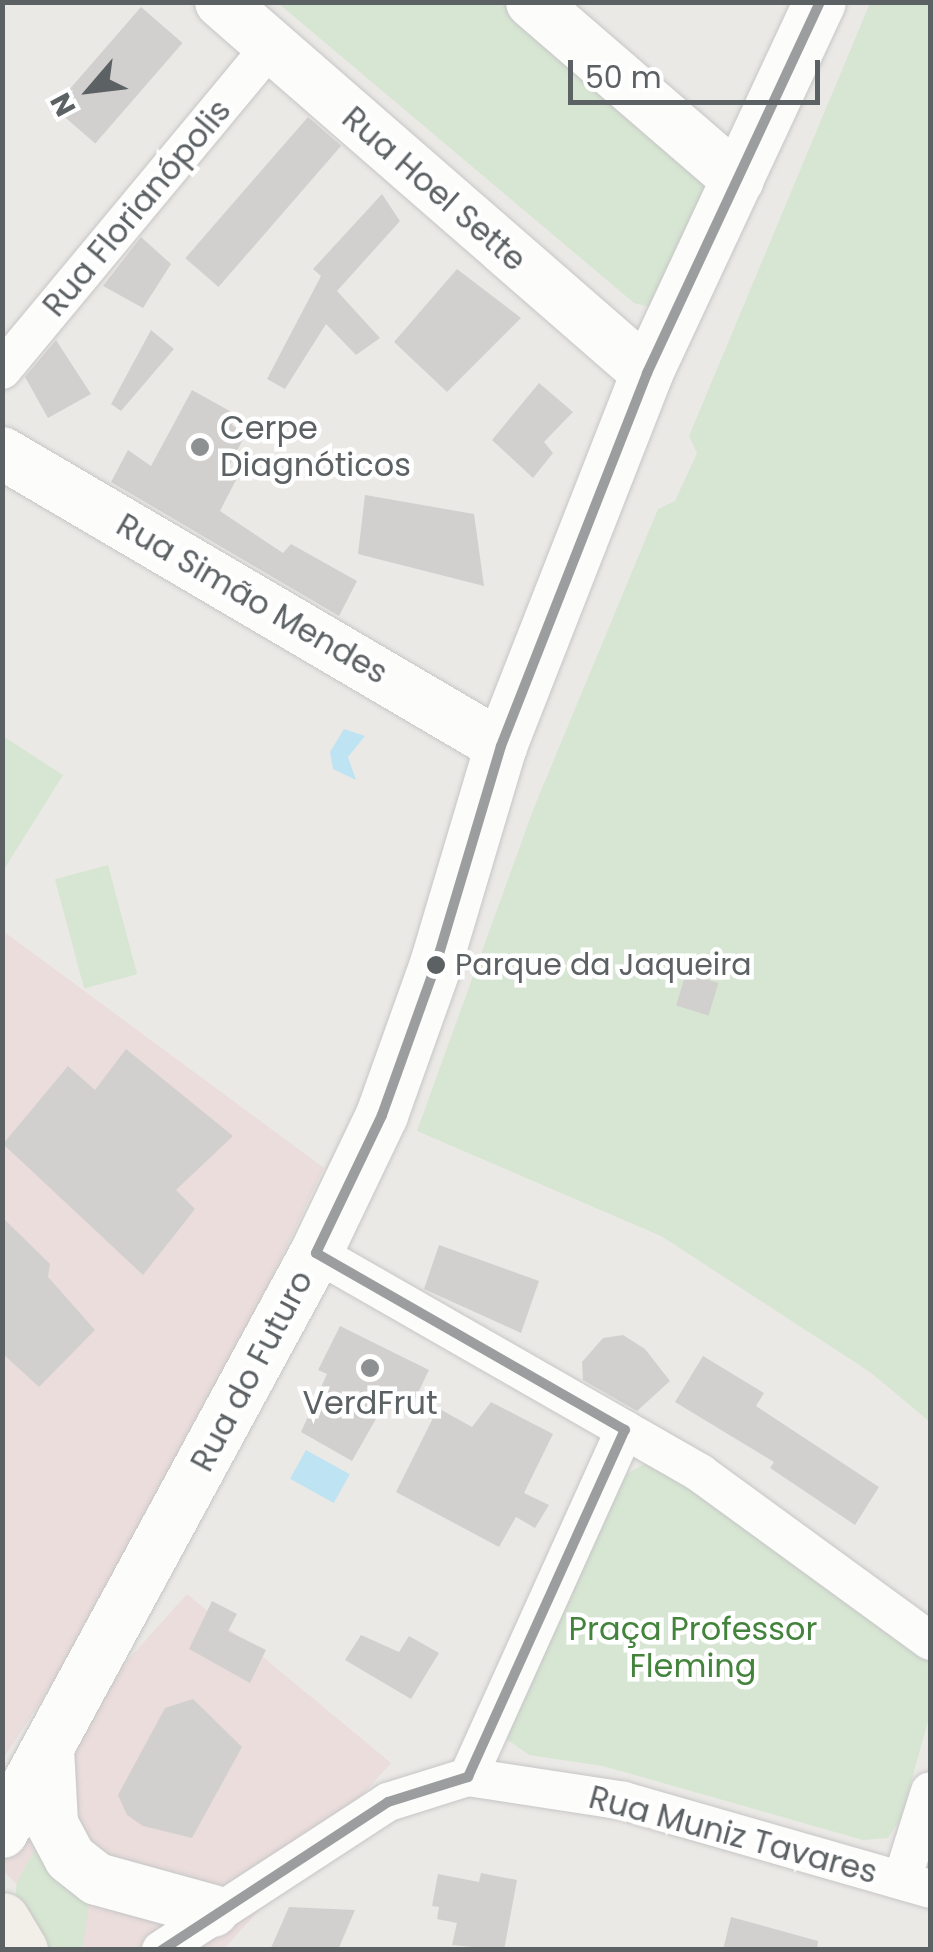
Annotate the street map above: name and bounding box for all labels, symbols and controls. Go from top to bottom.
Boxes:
north arrow [40,40,140,140]
scale bar [573,40,826,102]
text: 50 m [585,56,662,99]
text: N [41,86,85,123]
street label: Rua Florianópolis [35,92,239,324]
street label: Rua Hoel Sette [334,99,534,279]
place label: Cerpe Diagnóticos [220,410,411,485]
marker: Cerpe Diagnóticos [189,436,211,458]
street label: Rua Simão Mendes [110,506,394,692]
place label: Parque da Jaqueira [455,947,752,983]
marker: Parque da Jaqueira [426,955,446,975]
street label: Rua do Futuro [183,1264,321,1478]
marker: VerdFrut [359,1357,381,1379]
place label: VerdFrut [302,1384,438,1422]
park label: Praça Professor Fleming [569,1611,817,1686]
street label: Rua Muniz Tavares [585,1778,881,1892]

